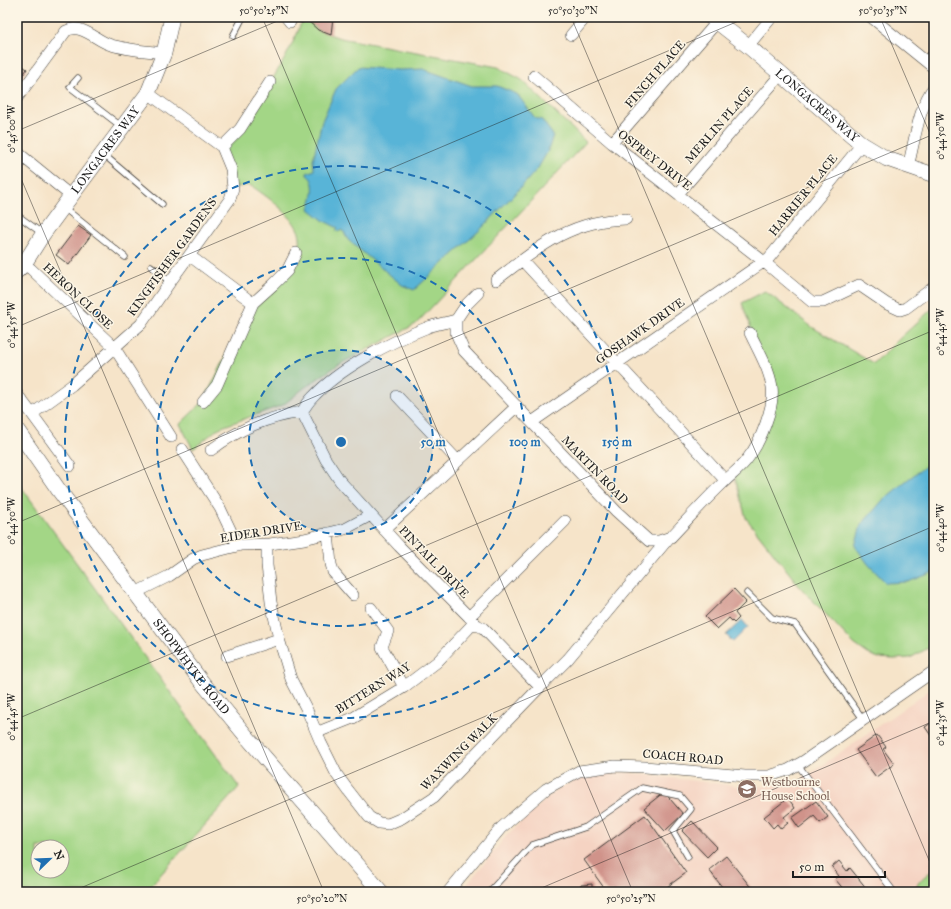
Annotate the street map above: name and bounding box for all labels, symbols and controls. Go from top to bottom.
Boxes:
text: 50°50'25"N [239,5,289,17]
text: 50°50'30"N [548,5,599,17]
text: 50°50'35"N [859,5,908,17]
street label: FINCH PLACE [622,37,688,111]
street label: LONGACRES WAY [772,66,862,145]
street label: MERLIN PLACE [682,84,756,166]
street label: LONGACRES WAY [68,103,143,197]
text: 0°45'00"W [6,105,18,153]
text: 0°44'50"W [935,112,947,160]
street label: OSPREY DRIVE [615,127,695,193]
street label: HARRIER PLACE [766,151,840,239]
street label: KINGFISHER GARDENS [124,195,220,319]
street label: HERON CLOSE [40,260,116,332]
street label: GOSHAWK DRIVE [593,295,687,367]
text: 0°44'55"W [6,301,18,348]
text: 0°44'45"W [935,308,947,356]
street label: MARTIN ROAD [559,433,631,507]
centre of rings [334,435,348,449]
text: 50 m [420,435,447,449]
text: 100 m [509,435,542,449]
text: 150 m [602,435,633,449]
text: 0°44'50"W [6,497,18,545]
text: 0°44'40"W [935,503,947,552]
street label: EIDER DRIVE [219,519,303,545]
street label: PINTAIL DRIVE [396,523,472,601]
street label: SHOPWHYKE ROAD [150,616,233,717]
street label: BITTERN WAY [333,659,413,717]
text: 0°44'45"W [6,693,18,741]
text: 0°44'35"W [935,700,947,746]
street label: WAXWING WALK [418,710,501,793]
street label: COACH ROAD [642,747,724,767]
place label: Westbourne House School [761,775,831,803]
school or university icon: Westbourne House School [736,778,758,800]
north arrow [30,839,70,879]
text: N [51,848,67,863]
scale bar [793,853,885,879]
text: 50 m [799,860,824,874]
text: 50°50'20"N [297,893,348,905]
text: 50°50'25"N [606,893,656,905]

